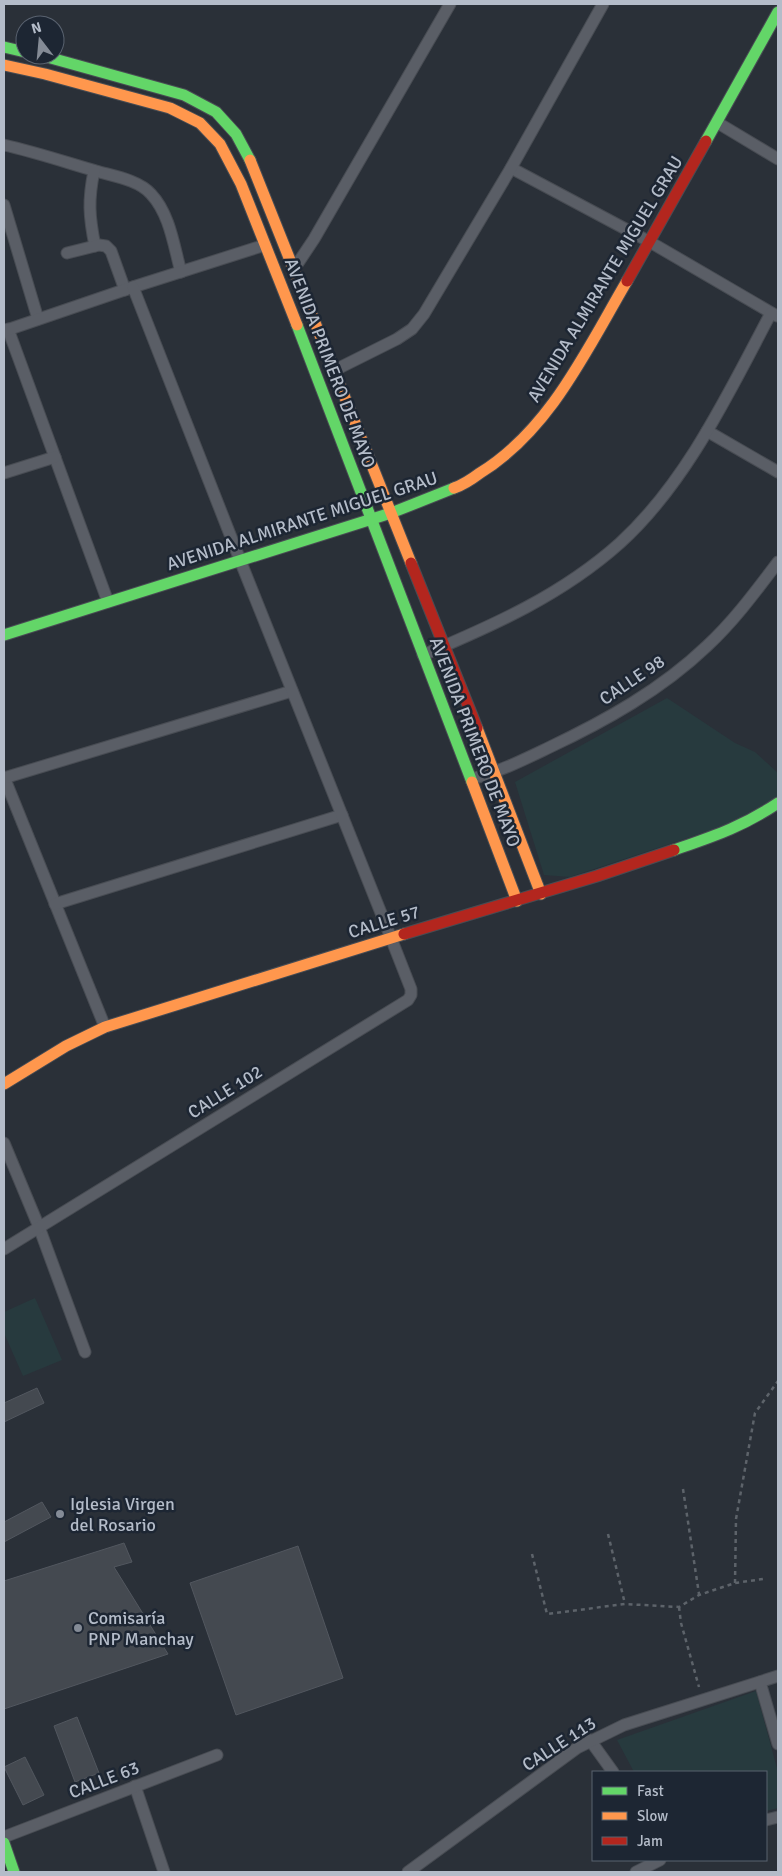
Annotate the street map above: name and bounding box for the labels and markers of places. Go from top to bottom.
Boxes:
place label: Iglesia Virgen del Rosario [70,1493,175,1536]
marker: Iglesia Virgen del Rosario [54,1508,66,1520]
place label: Comisaría PNP Manchay [88,1607,194,1650]
marker: Comisaría PNP Manchay [72,1622,84,1634]

